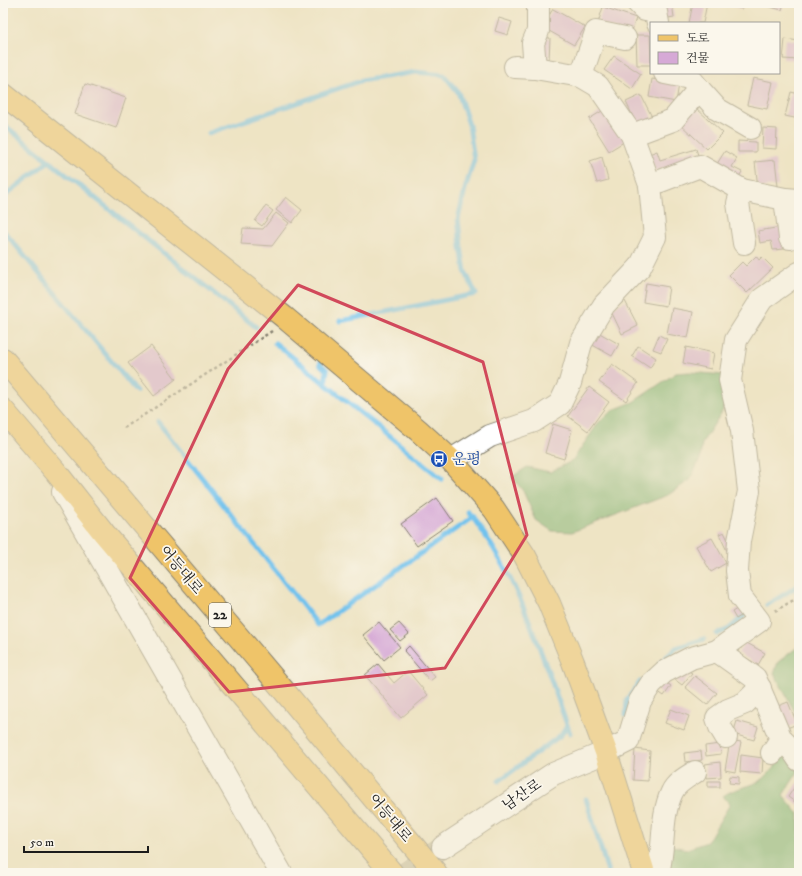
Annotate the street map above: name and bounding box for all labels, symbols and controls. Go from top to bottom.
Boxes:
legend [650,22,780,74]
text: 도로 [686,31,710,46]
text: 건물 [686,51,710,66]
bus stop icon: 운평 [429,449,449,469]
place label: 운평 [452,450,481,469]
street label: 어등대로 [155,542,207,599]
road number: 22 [209,603,231,627]
street label: 남산로 [499,775,546,815]
street label: 어등대로 [364,790,416,847]
scale bar [24,828,148,854]
text: 50 m [30,835,54,850]

